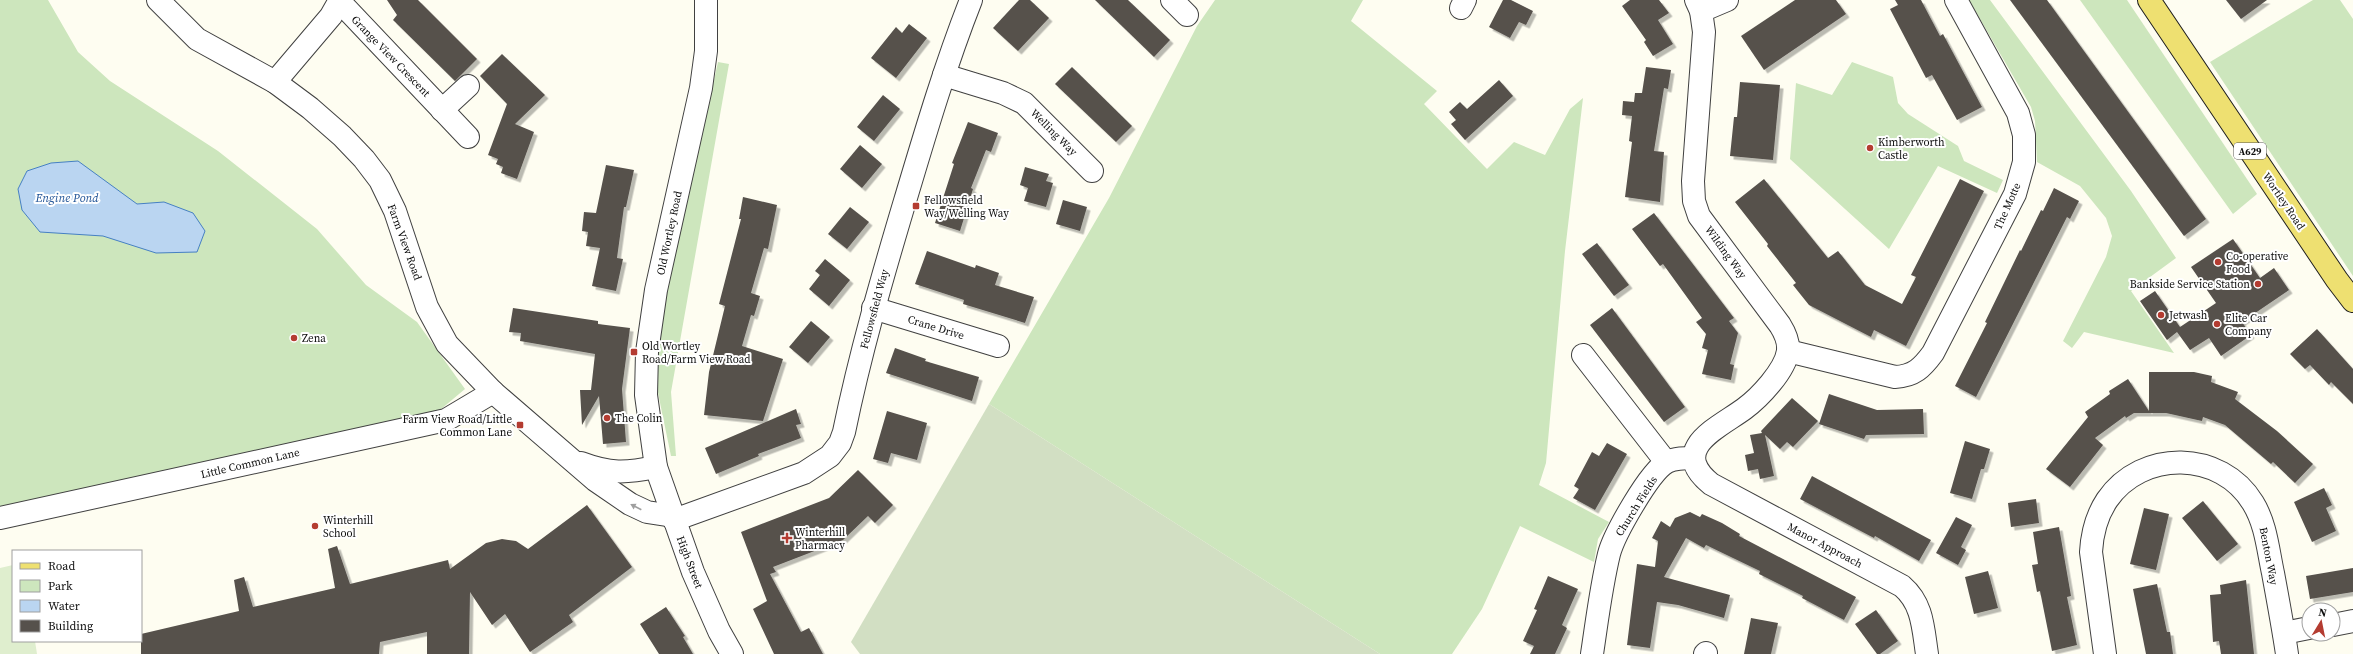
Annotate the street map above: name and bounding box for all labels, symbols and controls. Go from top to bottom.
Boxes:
street label: Grange View Crescent [348,12,434,101]
street label: Welling Way [1027,106,1081,159]
place label: Kimberworth Castle [1878,135,1945,163]
marker: Kimberworth Castle [1865,143,1875,153]
road number: A629 [2234,143,2266,159]
street label: Wortley Road [2259,170,2309,234]
street label: The Motte [1990,180,2025,232]
street label: Old Wortley Road [653,189,686,277]
water label: Engine Pond [34,190,99,206]
place label: Fellowsfield Way/Welling Way [924,193,1009,221]
marker: Fellowsfield Way/Welling Way [911,201,921,211]
street label: Farm View Road [384,202,426,283]
street label: Wilding Way [1701,223,1750,282]
place label: Co-operative Food [2226,249,2289,277]
marker: Co-operative Food [2213,257,2223,267]
street label: Fellowsfield Way [857,267,892,351]
place label: Bankside Service Station [2130,277,2250,292]
marker: Bankside Service Station [2253,279,2263,289]
place label: Jetwash [2168,308,2208,323]
marker: Jetwash [2156,310,2166,320]
place label: Elite Car Company [2225,311,2272,339]
street label: Crane Drive [906,312,966,343]
marker: Elite Car Company [2212,319,2222,329]
place label: Zena [302,331,326,346]
marker: Zena [289,333,299,343]
place label: Old Wortley Road/Farm View Road [642,339,751,367]
marker: Old Wortley Road/Farm View Road [629,347,639,357]
place label: The Colin [615,411,663,426]
place label: Farm View Road/Little Common Lane [402,412,512,440]
marker: The Colin [602,413,612,423]
marker: Farm View Road/Little Common Lane [515,420,525,430]
street label: Little Common Lane [199,445,301,482]
street label: Church Fields [1612,473,1661,539]
one-way arrow [630,504,641,510]
place label: Winterhill School [323,513,373,541]
street label: Manor Approach [1785,519,1865,572]
marker: Winterhill School [310,521,320,531]
place label: Winterhill Pharmacy [795,525,845,553]
street label: Benton Way [2256,526,2282,587]
marker: Winterhill Pharmacy [782,533,792,543]
street label: High Street [673,534,707,591]
legend [12,550,142,642]
text: Road [48,558,75,574]
text: Park [48,578,73,594]
text: Water [48,598,80,614]
north arrow [2301,602,2341,642]
text: N [2317,605,2328,621]
text: Building [48,618,93,634]

